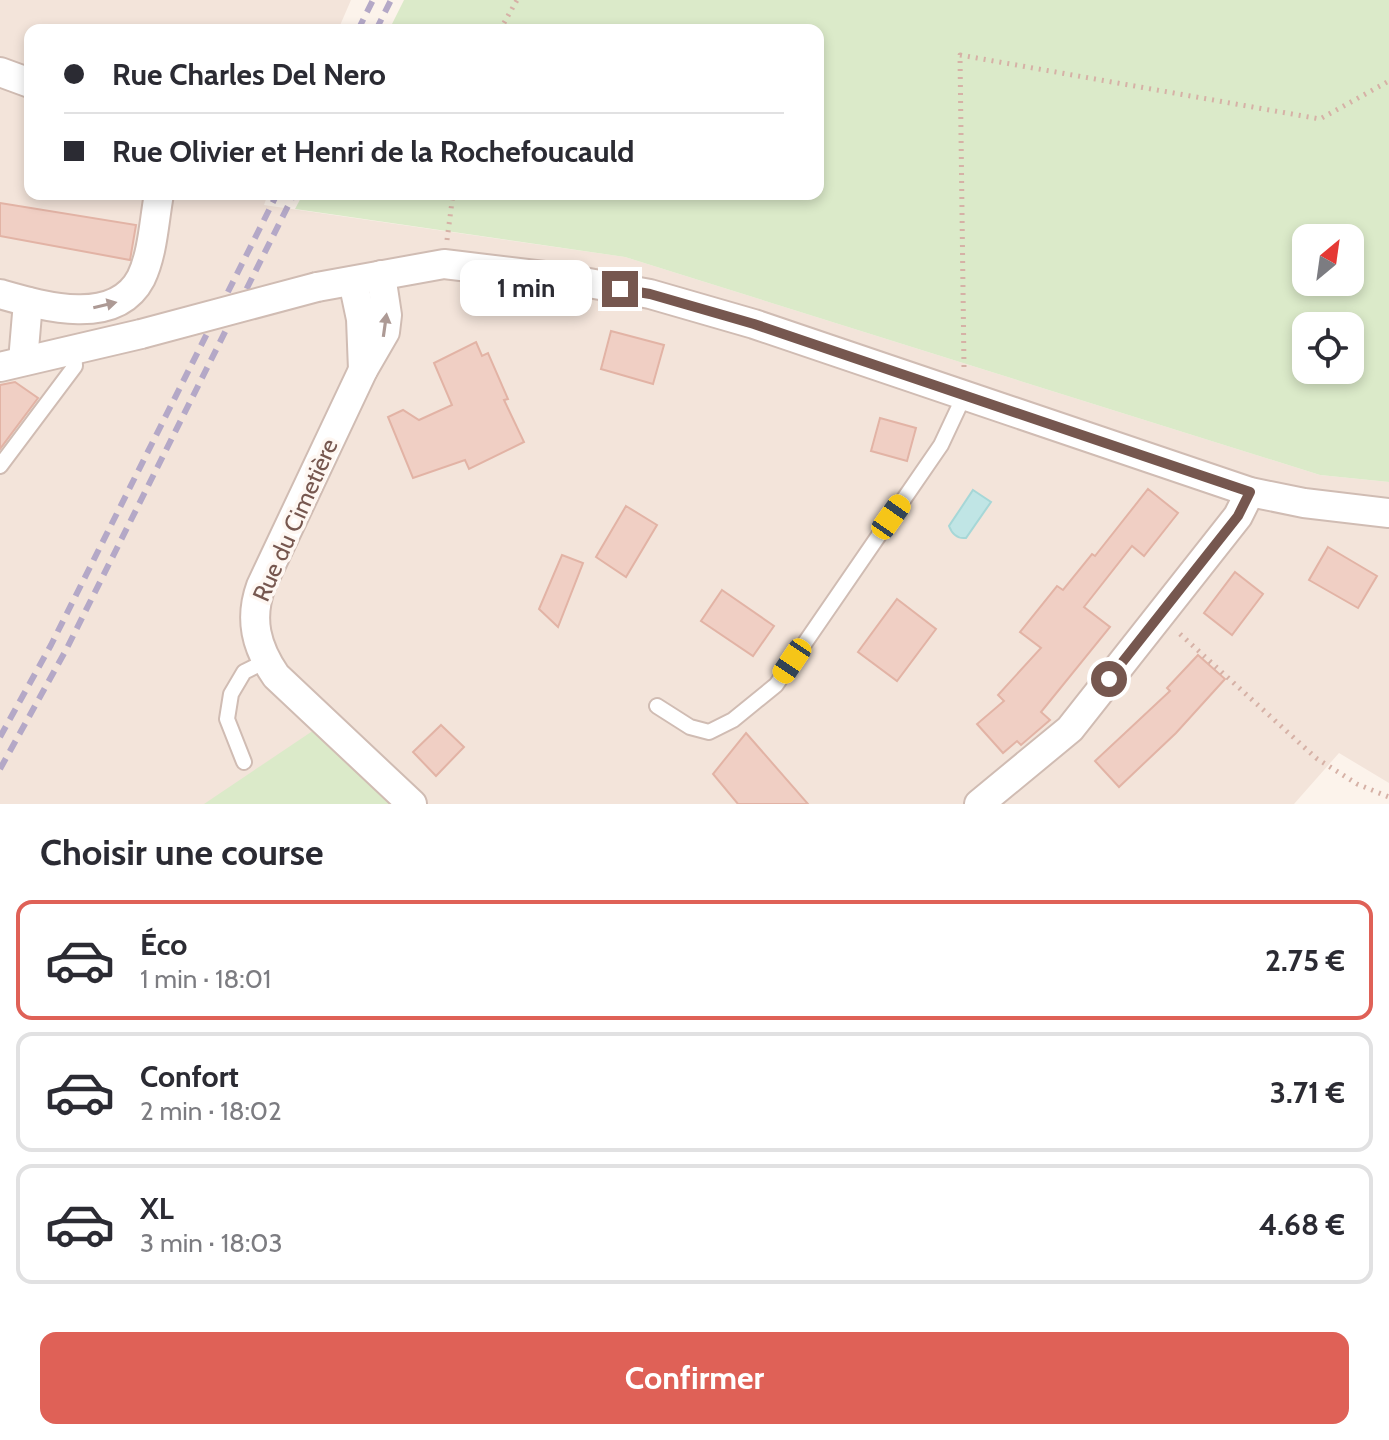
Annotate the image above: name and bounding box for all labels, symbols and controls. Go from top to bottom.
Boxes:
text: Rue Charles Del Nero [112,56,386,93]
text: Rue Olivier et Henri de la Rochefoucauld [112,133,634,170]
north arrow [1292,224,1364,296]
map controls [1292,224,1364,384]
callout: 1 min [460,261,592,317]
route end [602,271,638,307]
text: 1 min [497,272,555,304]
one-way arrow [93,298,118,311]
one-way arrow [378,312,391,337]
button: locate [1292,312,1364,384]
street label: Rue du Cimetière [246,434,344,606]
car [867,490,915,544]
car [769,634,815,688]
route start [1091,661,1127,697]
text: Choisir une course [40,830,323,874]
icon: car [44,924,116,996]
text: Éco [140,926,187,963]
text: 2.75 € [1265,942,1345,979]
text: 1 min · 18:01 [140,963,271,995]
icon: car [44,1056,116,1128]
text: Confort [140,1058,239,1095]
text: 3.71 € [1270,1074,1345,1111]
text: 2 min · 18:02 [140,1095,282,1127]
icon: car [44,1188,116,1260]
text: XL [140,1190,174,1227]
text: 4.68 € [1259,1206,1345,1243]
text: 3 min · 18:03 [140,1227,283,1259]
button: Confirmer [40,1332,1349,1424]

